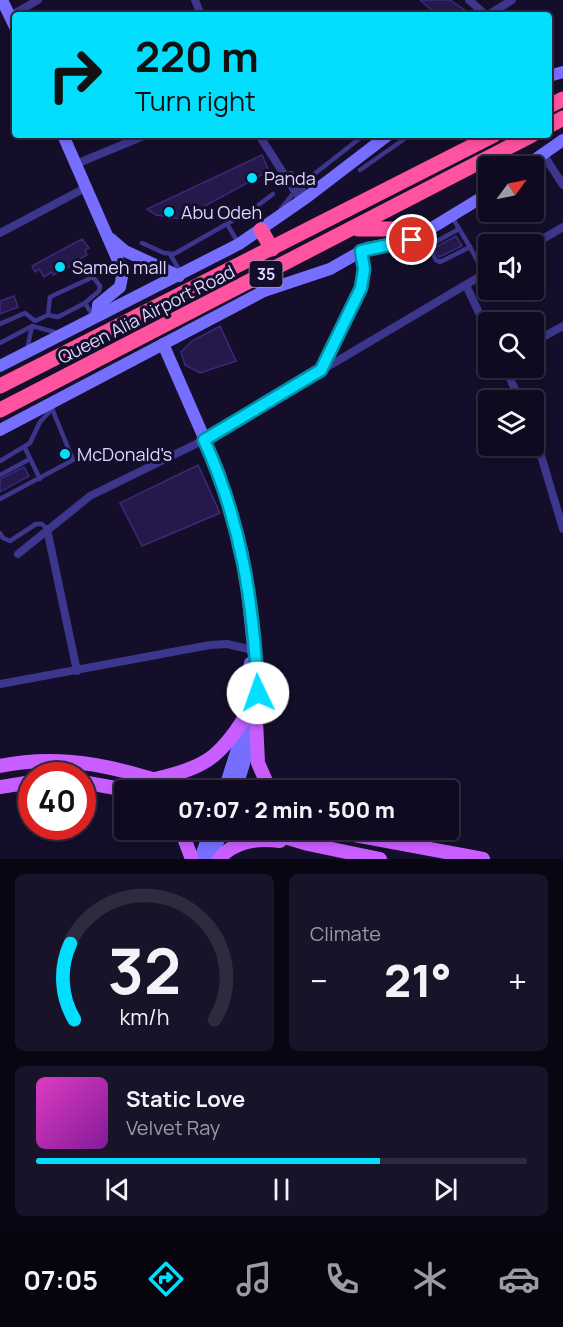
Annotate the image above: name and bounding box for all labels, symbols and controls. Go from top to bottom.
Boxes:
text: 220 m [135,27,259,85]
icon: right [36,36,114,114]
text: Turn right [135,82,256,119]
north arrow [478,156,544,222]
map controls [478,156,544,456]
place label: Panda [264,166,316,190]
marker: Panda [245,171,259,185]
place label: Abu Odeh [181,200,262,224]
marker: Abu Odeh [162,205,176,219]
pin [386,214,437,265]
icon: arrive [395,223,428,256]
button: sound [478,234,544,300]
place label: Sameh mall [72,255,167,279]
street label: Queen Alia Airport Road [53,259,239,369]
marker: Sameh mall [53,260,67,274]
road number: 35 [250,261,282,287]
button: search [478,312,544,378]
button: layers [478,390,544,456]
place label: McDonald's [77,442,172,466]
marker: McDonald's [58,447,72,461]
position arrow [226,661,290,725]
speed limit sign: 40 [18,762,96,840]
text: 07:07 · 2 min · 500 m [178,795,395,825]
text: Climate [310,920,381,947]
text: 32 [108,927,181,1013]
text: 21° [384,949,452,1011]
text: − [310,958,328,1003]
text: + [508,958,527,1003]
text: km/h [120,1002,169,1031]
text: Static Love [126,1084,245,1114]
text: Velvet Ray [126,1114,220,1141]
icon: previous [101,1173,134,1206]
icon: pause [265,1173,298,1206]
icon: next [429,1173,462,1206]
icon: directions [145,1258,187,1300]
icon: music [233,1258,275,1300]
icon: phone [321,1258,363,1300]
icon: climate [409,1258,451,1300]
icon: car [498,1258,540,1300]
text: 07:05 [23,1261,98,1298]

